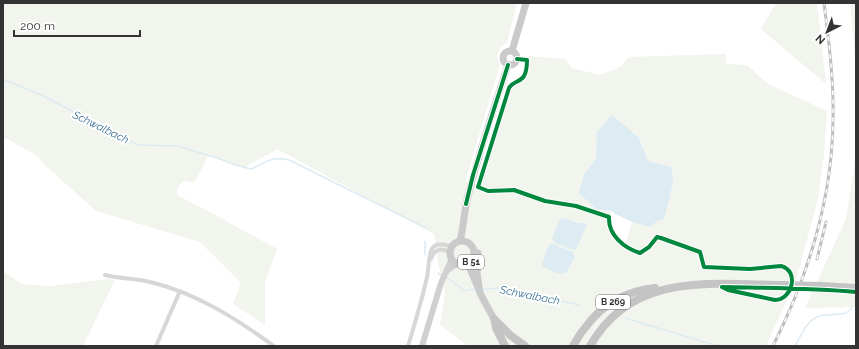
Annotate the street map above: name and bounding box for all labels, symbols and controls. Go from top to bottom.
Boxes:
scale bar [14,12,140,38]
north arrow [807,12,847,52]
text: 200 m [20,19,55,33]
text: N [813,31,828,47]
water label: Schwalbach [70,108,131,147]
road number: B 51 [458,255,484,269]
water label: Schwalbach [498,283,561,308]
road number: B 269 [596,295,630,309]

